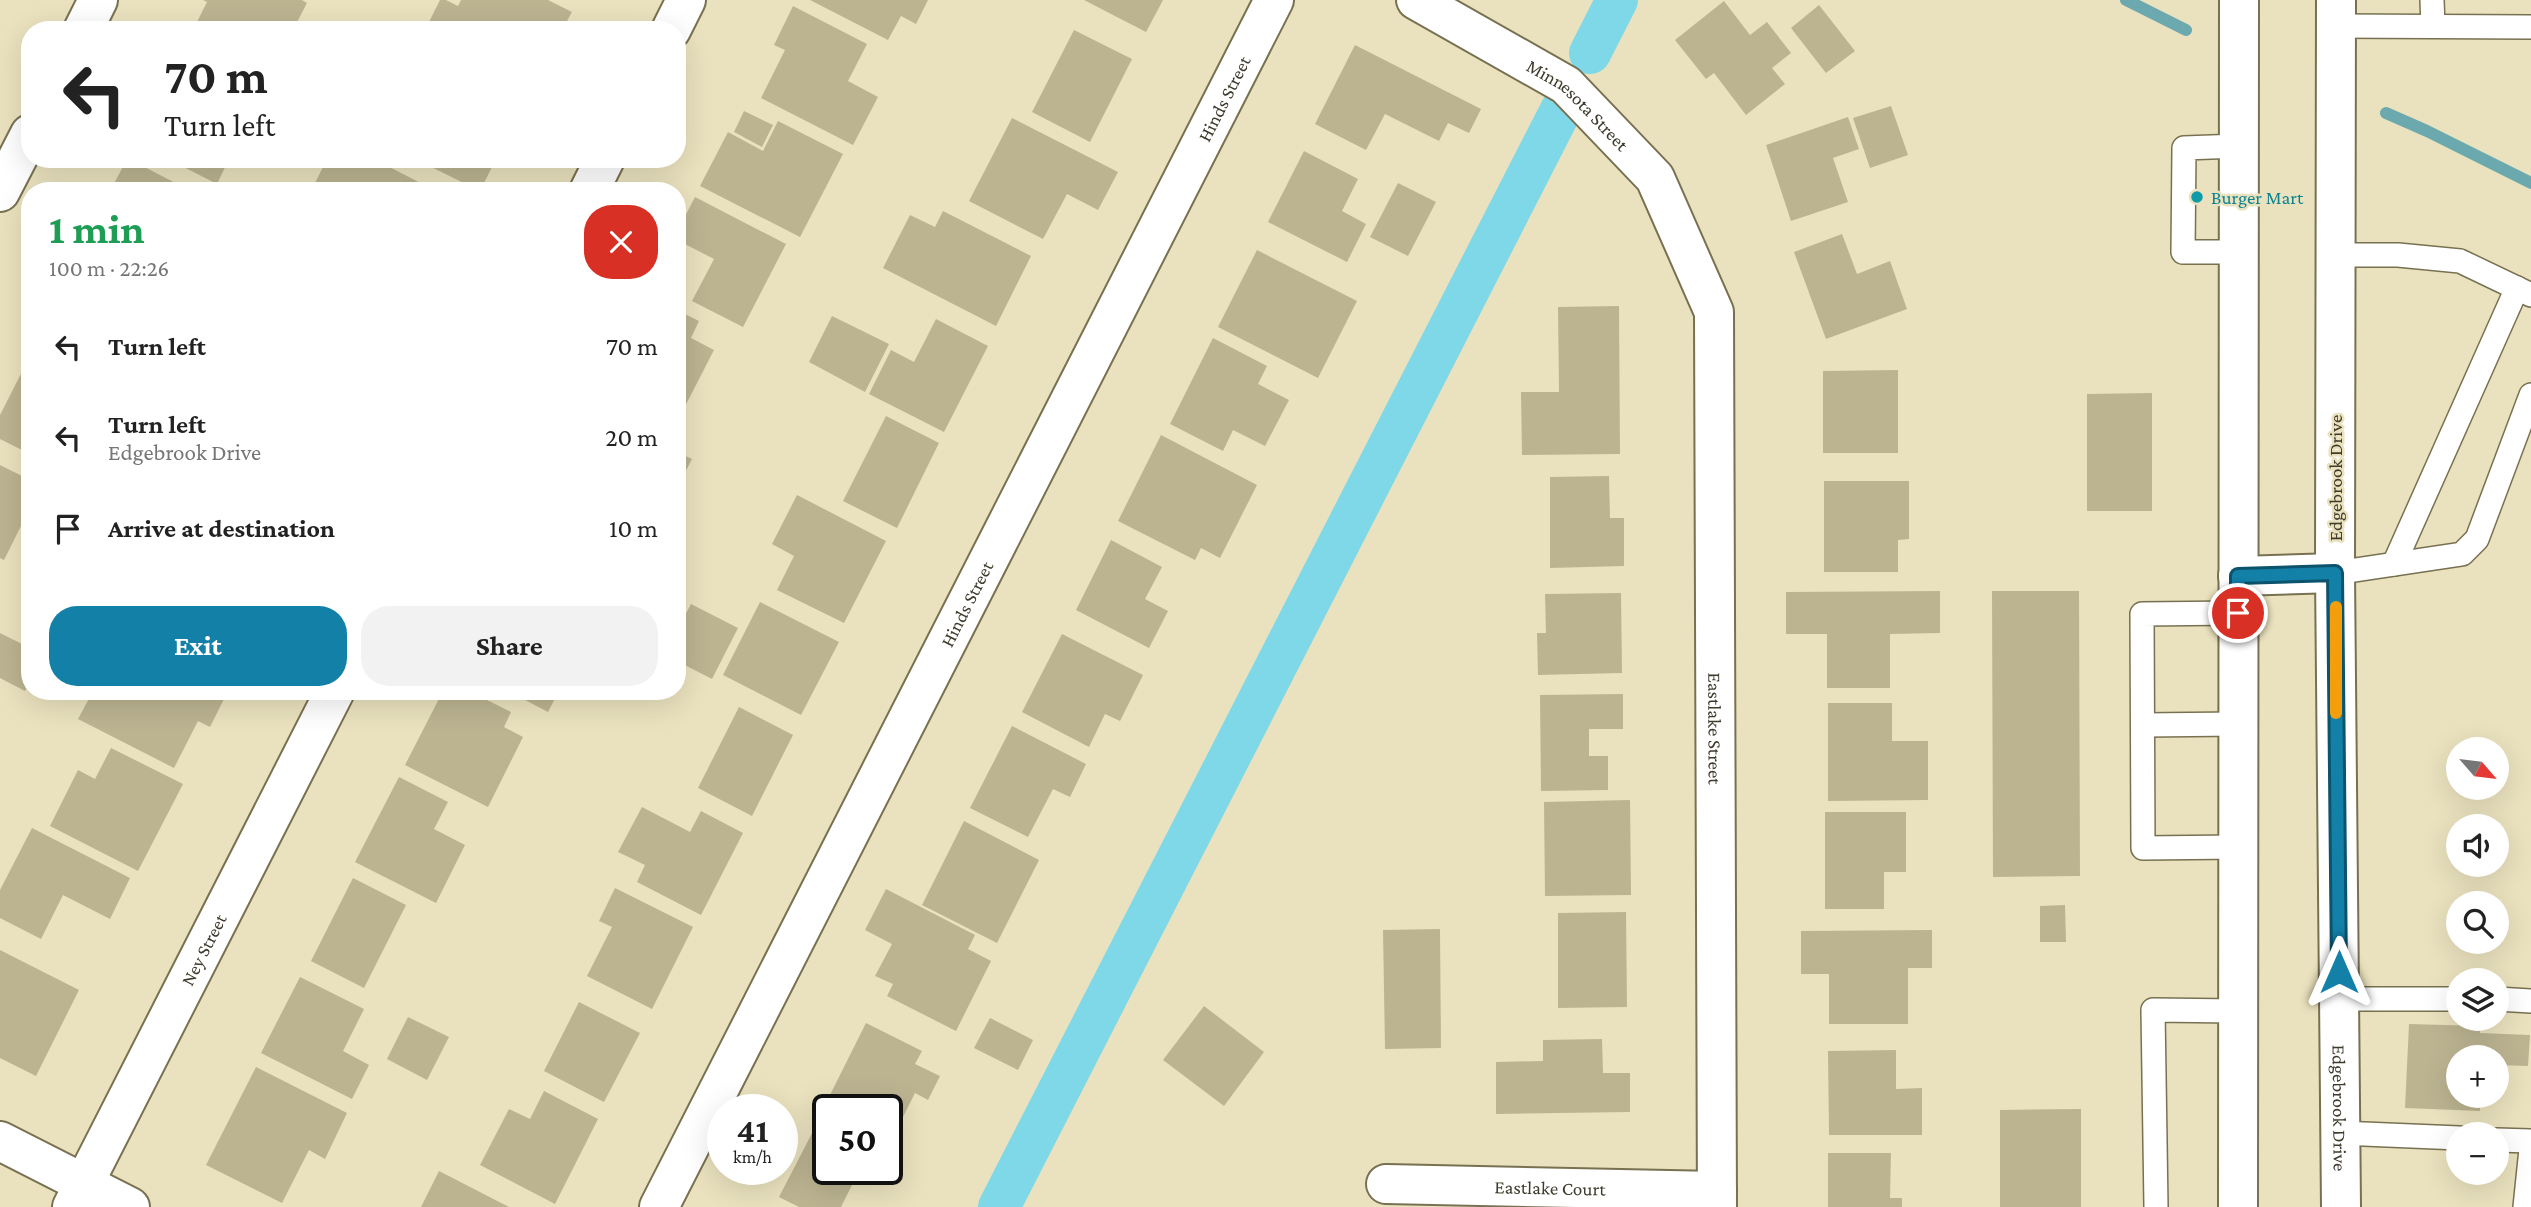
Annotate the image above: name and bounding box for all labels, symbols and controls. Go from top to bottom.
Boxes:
icon: left [49,49,140,140]
text: 70 m [164,49,268,104]
street label: Hinds Street [1194,52,1255,145]
street label: Minnesota Street [1523,55,1633,156]
text: Turn left [164,107,275,143]
place label: Burger Mart [2211,187,2304,208]
marker: Burger Mart [2189,189,2205,205]
text: 1 min [49,205,145,252]
button: close [584,205,658,279]
text: 100 m · 22:26 [49,255,169,281]
icon: left [49,328,87,366]
text: Turn left [108,332,206,361]
text: 70 m [606,332,658,361]
text: Turn left [108,410,206,439]
street label: Edgebrook Drive [2325,415,2346,541]
icon: left [49,419,87,457]
text: 20 m [605,423,658,452]
text: Edgebrook Drive [108,439,261,465]
icon: arrive [49,510,87,548]
text: Arrive at destination [108,514,335,543]
text: 10 m [609,514,658,543]
street label: Hinds Street [936,557,998,650]
pin [2208,583,2268,643]
icon: arrive [2219,594,2257,632]
button: Exit [49,606,347,686]
button: Share [361,606,658,686]
street label: Eastlake Street [1704,672,1726,785]
north arrow [2446,737,2510,800]
map controls [2446,737,2509,1185]
button: sound [2446,814,2509,877]
button: search [2446,891,2509,954]
street label: Ney Street [177,910,231,989]
position arrow [2302,935,2376,1009]
button: layers [2446,968,2509,1031]
street label: Edgebrook Drive [2328,1045,2351,1171]
button: + [2446,1045,2509,1108]
speed limit sign: 50 [812,1094,903,1185]
text: 41 [737,1111,768,1150]
button: − [2446,1122,2509,1185]
text: km/h [733,1147,772,1167]
street label: Eastlake Court [1494,1176,1606,1200]

